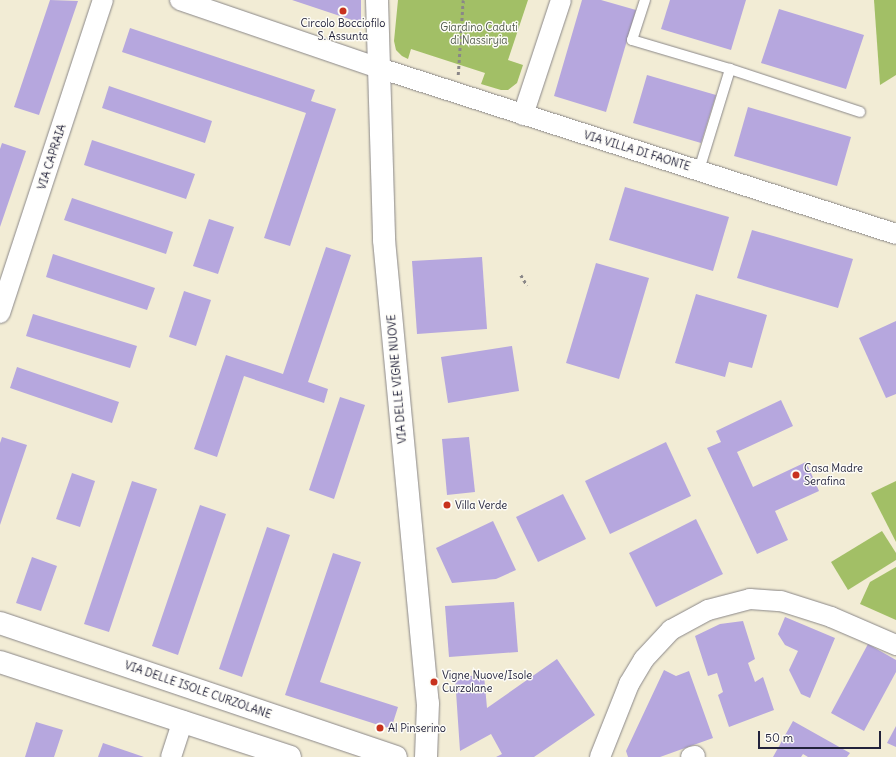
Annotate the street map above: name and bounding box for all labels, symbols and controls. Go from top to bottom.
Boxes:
marker: Circolo Bocciofilo S. Assunta [338,6,348,16]
place label: Circolo Bocciofilo S. Assunta [301,17,385,43]
park label: Giardino Caduti di Nassiryia [440,21,518,47]
street label: VIA CAPRAIA [35,123,69,191]
street label: VIA VILLA DI FAONTE [582,128,692,174]
street label: VIA DELLE VIGNE NUOVE [385,314,409,444]
place label: Casa Madre Serafina [804,462,863,488]
marker: Casa Madre Serafina [791,470,801,480]
place label: Villa Verde [455,498,507,512]
marker: Villa Verde [442,500,452,510]
street label: VIA DELLE ISOLE CURZOLANE [123,659,273,721]
place label: Vigne Nuove/Isole Curzolane [442,669,532,695]
marker: Vigne Nuove/Isole Curzolane [429,677,439,687]
place label: Al Pinserino [388,721,446,735]
marker: Al Pinserino [375,723,385,733]
scale bar [760,723,883,749]
text: 50 m [765,730,793,745]

